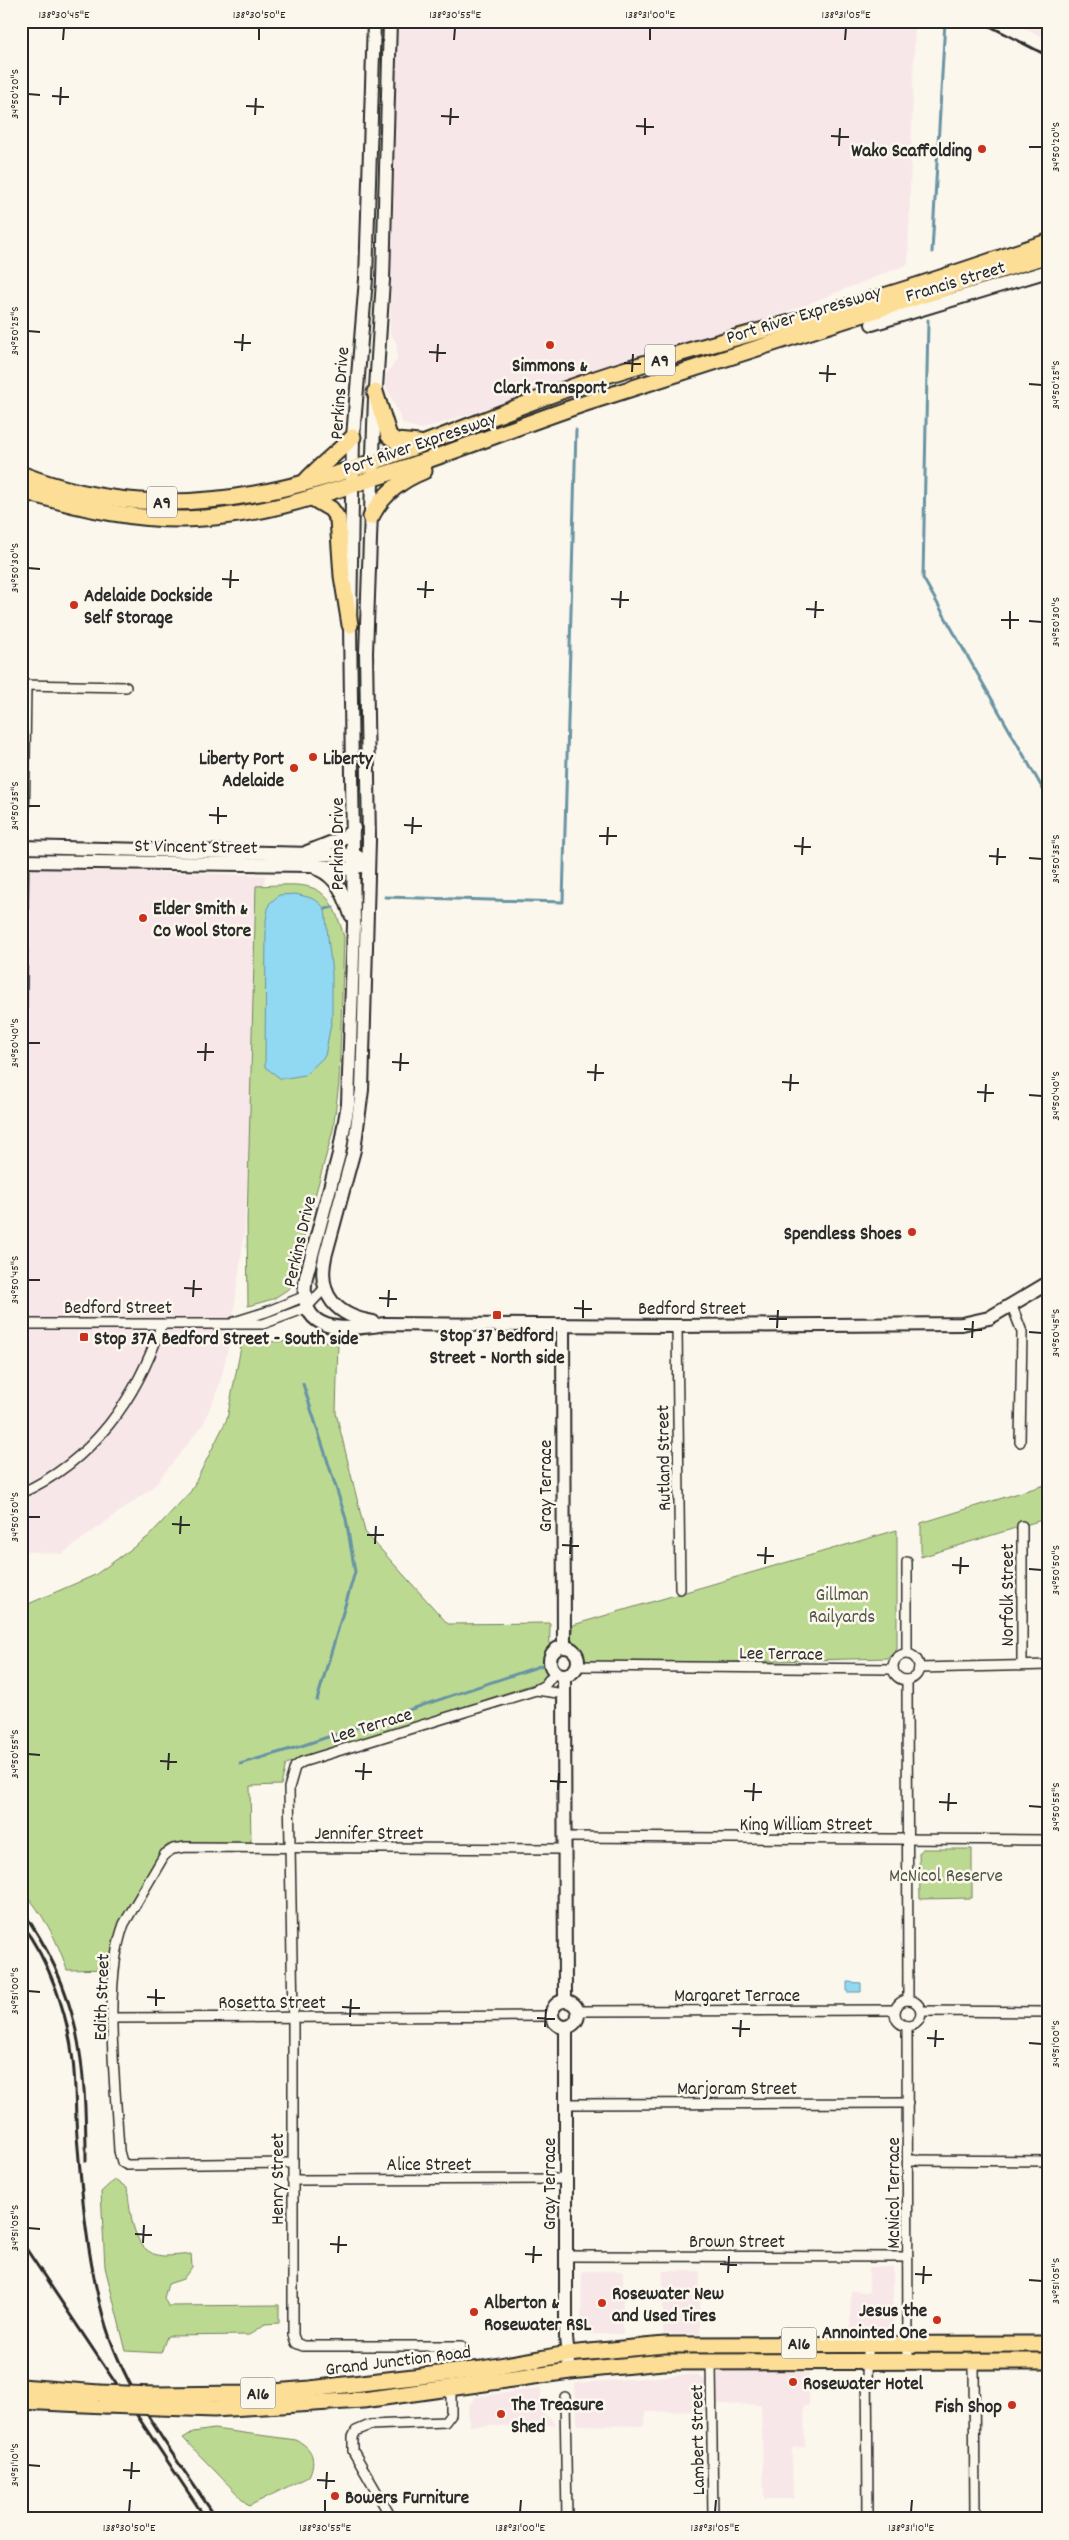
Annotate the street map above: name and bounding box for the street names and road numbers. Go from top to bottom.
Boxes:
street label: Francis Street [903,255,1009,311]
street label: Port River Expressway [723,280,885,353]
road number: A9 [645,344,675,376]
street label: Perkins Drive [325,346,358,441]
street label: Port River Expressway [340,406,501,484]
road number: A9 [147,487,177,518]
street label: Perkins Drive [326,797,353,891]
street label: St Vincent Street [134,834,258,863]
street label: Perkins Drive [278,1193,325,1290]
street label: Bedford Street [64,1296,172,1323]
street label: Bedford Street [638,1297,746,1324]
street label: Rutland Street [651,1405,680,1511]
street label: Gray Terrace [534,1440,561,1532]
street label: Norfolk Street [996,1544,1023,1646]
street label: Lee Terrace [739,1641,823,1670]
street label: Lee Terrace [328,1702,416,1753]
street label: King William Street [739,1813,873,1840]
street label: Jennifer Street [315,1822,423,1849]
street label: Edith Street [88,1953,119,2041]
street label: Margaret Terrace [674,1984,800,2011]
street label: Rosetta Street [218,1991,326,2018]
street label: Marjoram Street [677,2077,797,2104]
street label: Henry Street [266,2133,293,2225]
street label: McNicol Terrace [882,2137,909,2249]
street label: Gray Terrace [538,2138,565,2230]
street label: Alice Street [387,2153,471,2180]
street label: Brown Street [689,2230,785,2257]
road number: A16 [782,2328,816,2358]
street label: Grand Junction Road [324,2340,473,2385]
road number: A16 [240,2378,276,2408]
street label: Lambert Street [685,2384,714,2496]

